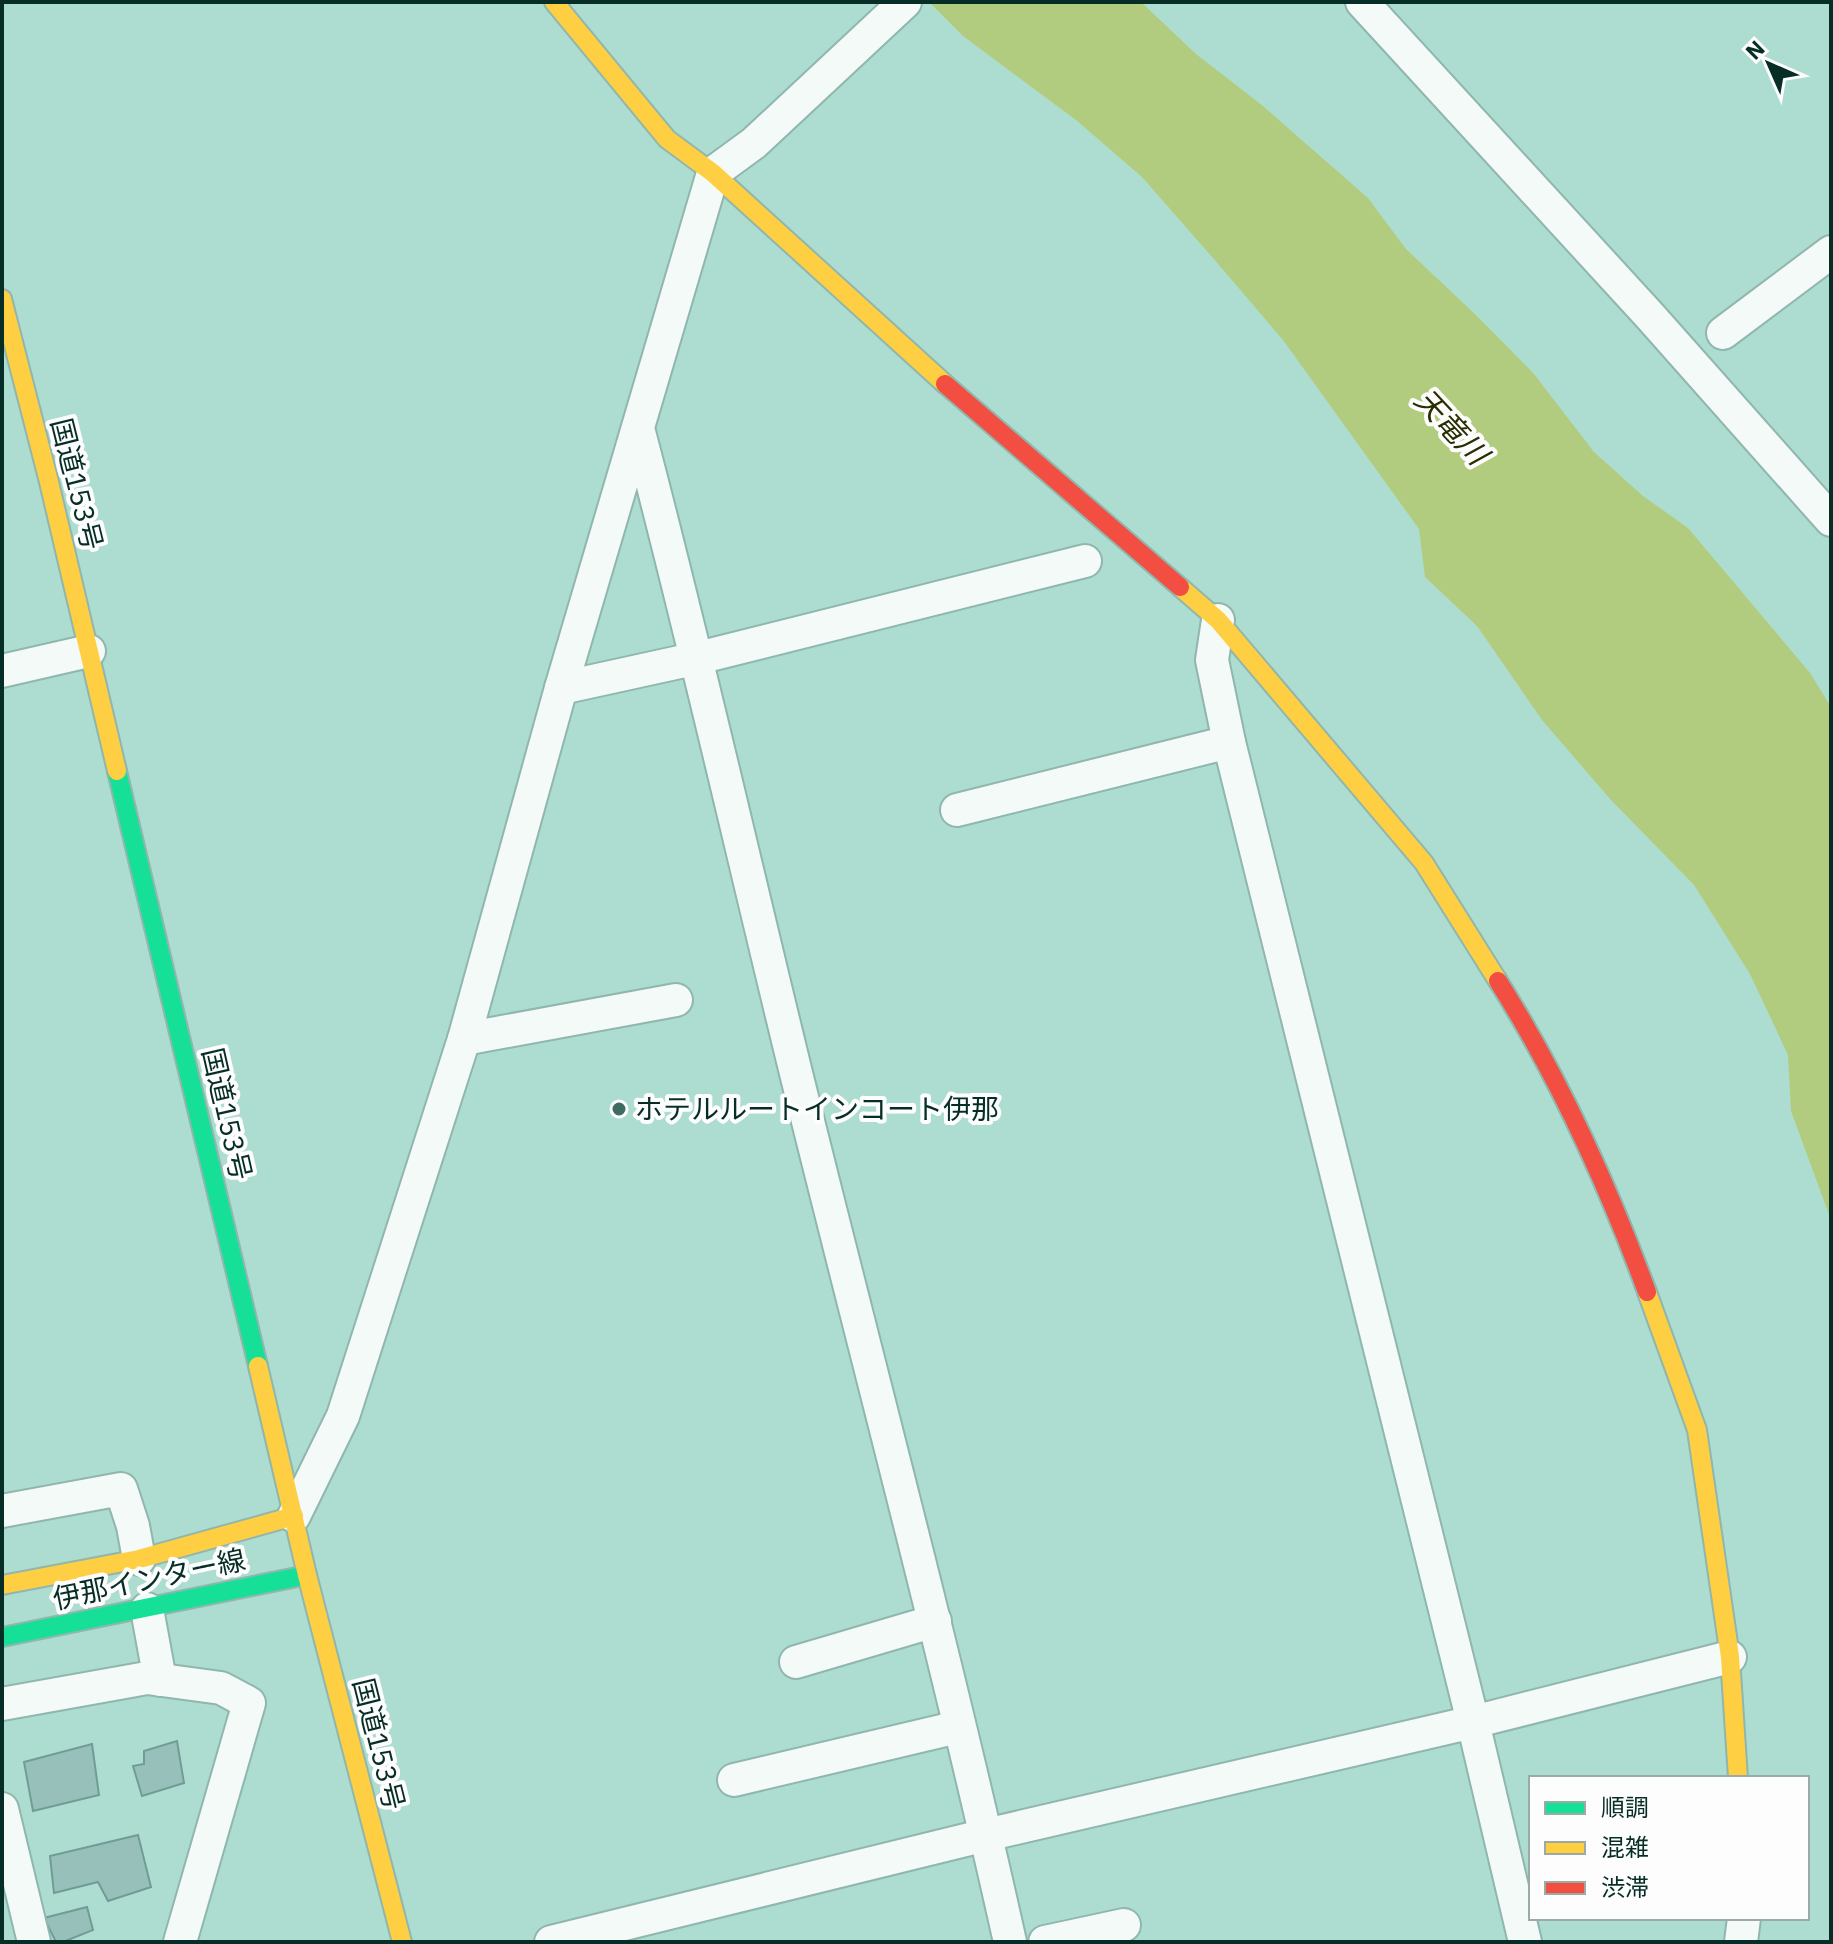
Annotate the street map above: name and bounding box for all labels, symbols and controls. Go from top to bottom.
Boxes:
north arrow [1729,24,1809,104]
text: N [1739,34,1770,65]
water label: 天竜川 [1407,380,1499,474]
street label: 国道153号 [43,414,112,554]
street label: 国道153号 [194,1044,261,1184]
place label: ホテルルートインコート伊那 [635,1090,999,1127]
marker: ホテルルートインコート伊那 [610,1100,628,1118]
street label: 伊那インター線 [49,1540,249,1617]
street label: 国道153号 [345,1674,414,1814]
legend [1529,1776,1809,1920]
text: 順調 [1601,1791,1649,1823]
text: 混雑 [1601,1831,1649,1863]
text: 渋滞 [1601,1871,1649,1903]

